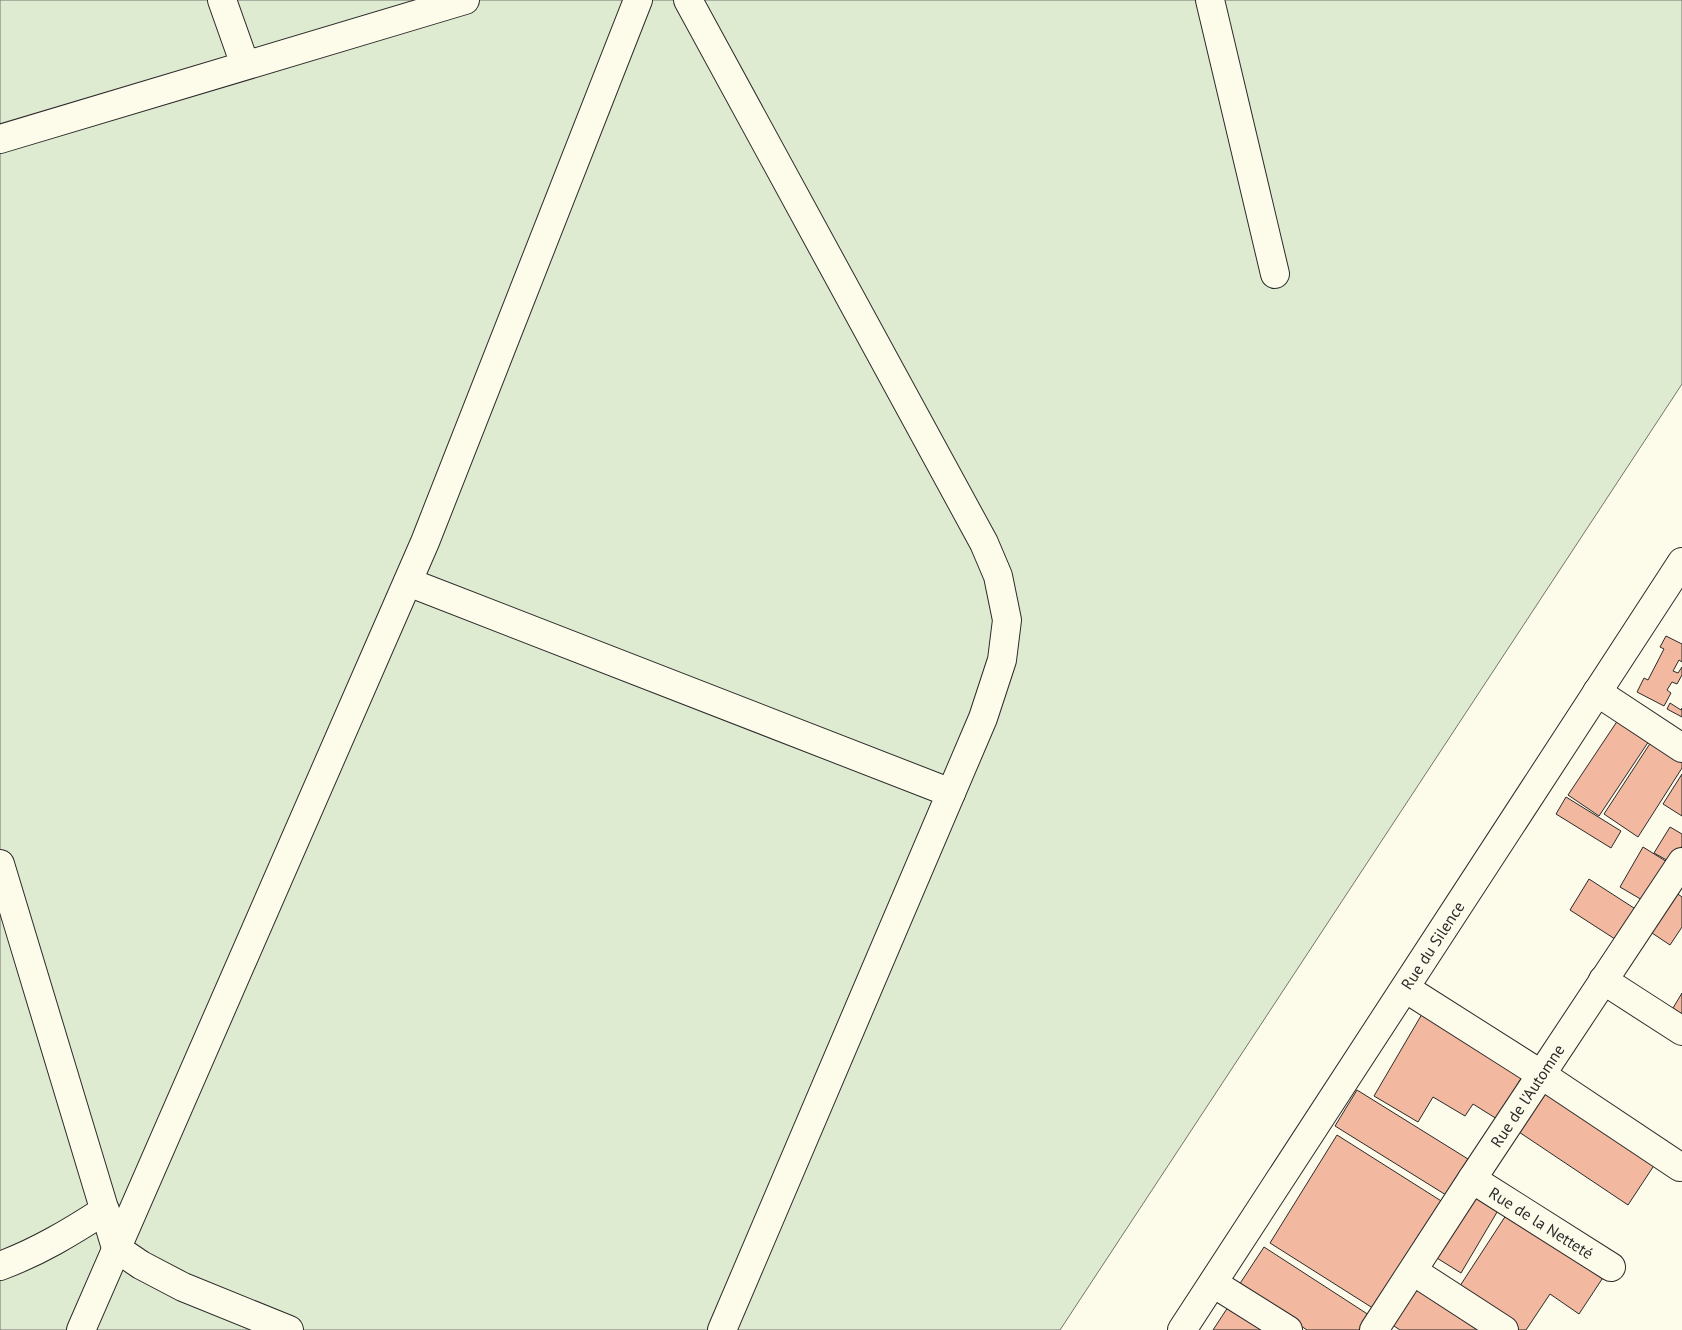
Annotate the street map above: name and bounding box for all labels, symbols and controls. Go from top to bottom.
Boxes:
street label: Rue du Silence [1396,897,1468,993]
street label: Rue de l'Automne [1486,1040,1569,1151]
street label: Rue de la Netteté [1485,1182,1597,1263]

